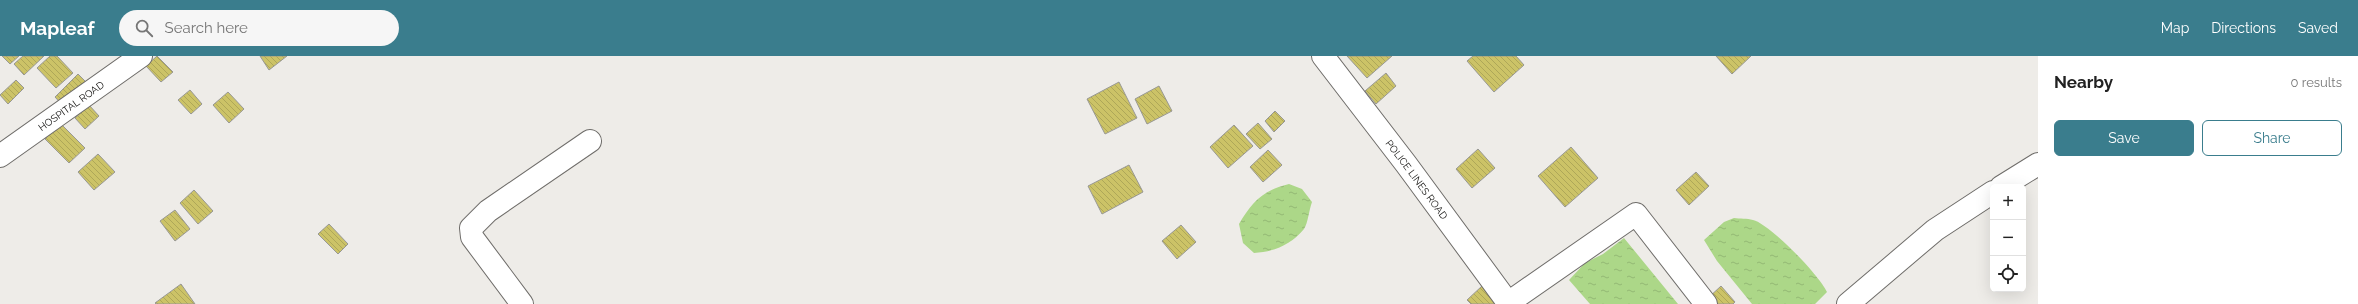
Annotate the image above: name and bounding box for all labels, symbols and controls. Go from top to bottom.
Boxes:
search box [119,10,399,46]
text: Mapleaf [20,17,95,39]
icon: search [133,17,155,39]
text: Search here [165,19,248,37]
text: Map [2161,20,2189,36]
text: Directions [2211,20,2276,36]
text: Saved [2298,20,2338,36]
text: Nearby [2054,72,2113,92]
text: 0 results [2291,75,2342,90]
street label: HOSPITAL ROAD [36,79,106,133]
button: Save [2054,120,2194,156]
button: Share [2202,120,2342,156]
street label: POLICE LINES ROAD [1383,138,1450,221]
map controls [1990,184,2026,292]
button: + [1990,184,2026,220]
button: − [1990,220,2026,256]
button: locate [1990,256,2026,292]

